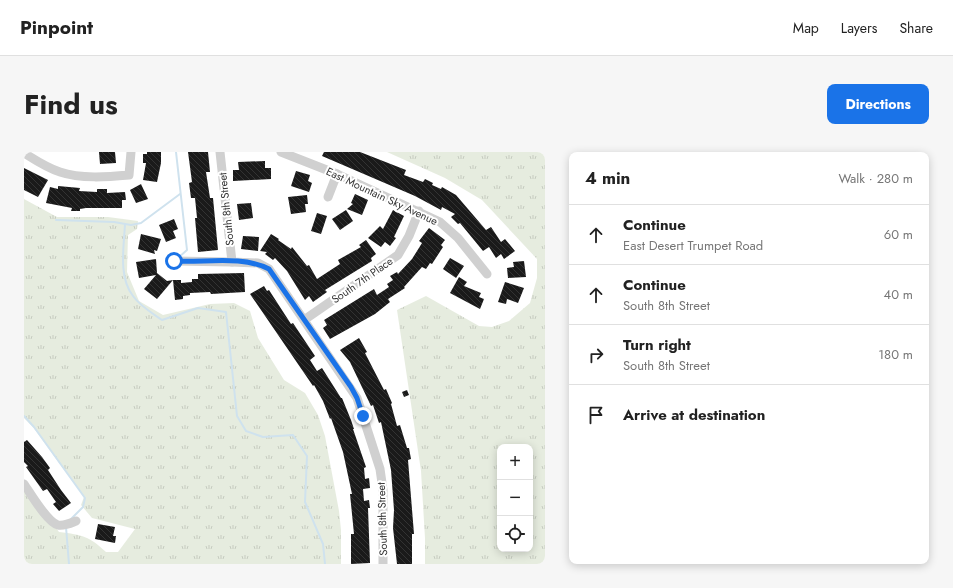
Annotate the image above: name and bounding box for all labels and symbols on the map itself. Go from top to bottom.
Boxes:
street label: East Mountain Sky Avenue [324,163,441,229]
street label: South 8th Street [214,171,238,246]
route start [165,252,183,270]
street label: South 7th Place [328,253,396,307]
route end [354,407,372,425]
street label: South 8th Street [373,482,391,556]

